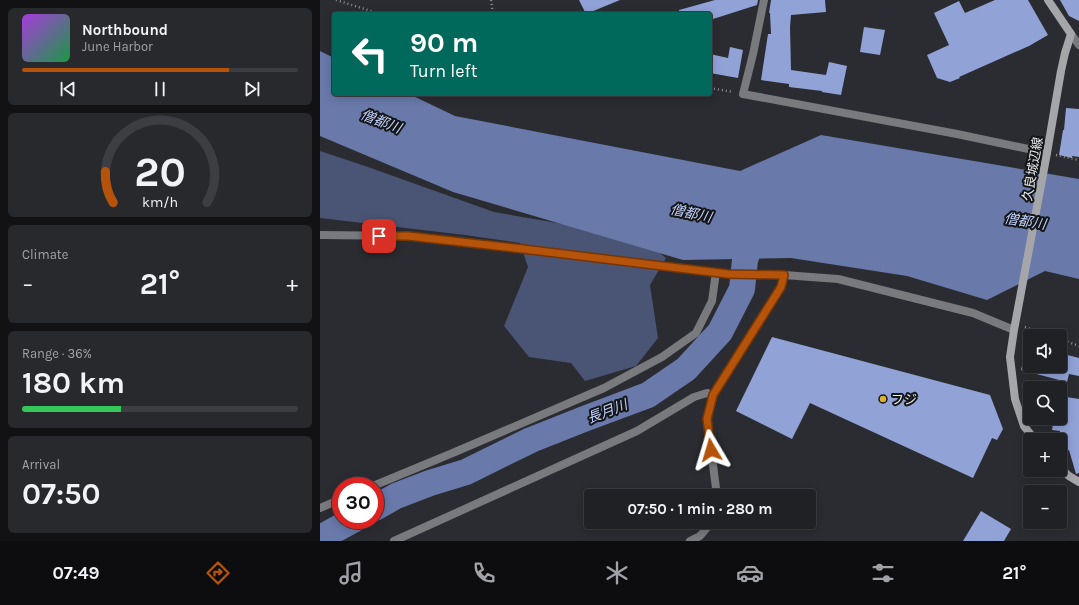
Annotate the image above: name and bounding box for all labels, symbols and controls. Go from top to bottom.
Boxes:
text: Northbound [82,21,168,39]
text: 90 m [410,26,478,59]
icon: left [344,28,396,80]
text: June Harbor [82,39,153,54]
text: Turn left [410,60,478,82]
icon: previous [57,78,79,100]
icon: pause [149,78,171,100]
icon: next [241,78,263,100]
water label: 僧都川 [358,106,405,138]
street label: 久良城辺線 [1019,136,1046,202]
text: 20 [134,148,186,196]
text: km/h [142,194,178,211]
water label: 僧都川 [669,201,715,227]
water label: 僧都川 [1003,210,1049,233]
pin [362,219,396,253]
icon: arrive [368,225,390,247]
text: Climate [22,247,68,262]
text: 21° [140,266,180,302]
text: − [22,271,34,297]
text: + [286,271,298,297]
map controls [1023,329,1067,529]
button: sound [1023,329,1067,373]
text: Range · 36% [22,346,92,361]
text: 180 km [22,365,125,401]
button: search [1023,381,1067,425]
place label: フジ [891,392,917,407]
marker: フジ [878,394,888,404]
water label: 長月川 [585,395,632,427]
position arrow [690,429,732,471]
button: + [1023,433,1067,477]
text: Arrival [22,457,60,472]
text: 07:50 [22,476,100,512]
speed limit sign: 30 [332,477,384,529]
button: − [1023,485,1067,529]
text: 07:50 · 1 min · 280 m [628,500,772,518]
icon: directions [204,559,232,587]
icon: music [337,559,365,587]
icon: phone [470,559,498,587]
icon: climate [603,559,631,587]
icon: car [736,559,764,587]
icon: filters [869,559,897,587]
text: 07:49 [52,562,99,584]
text: 21° [1002,562,1026,584]

